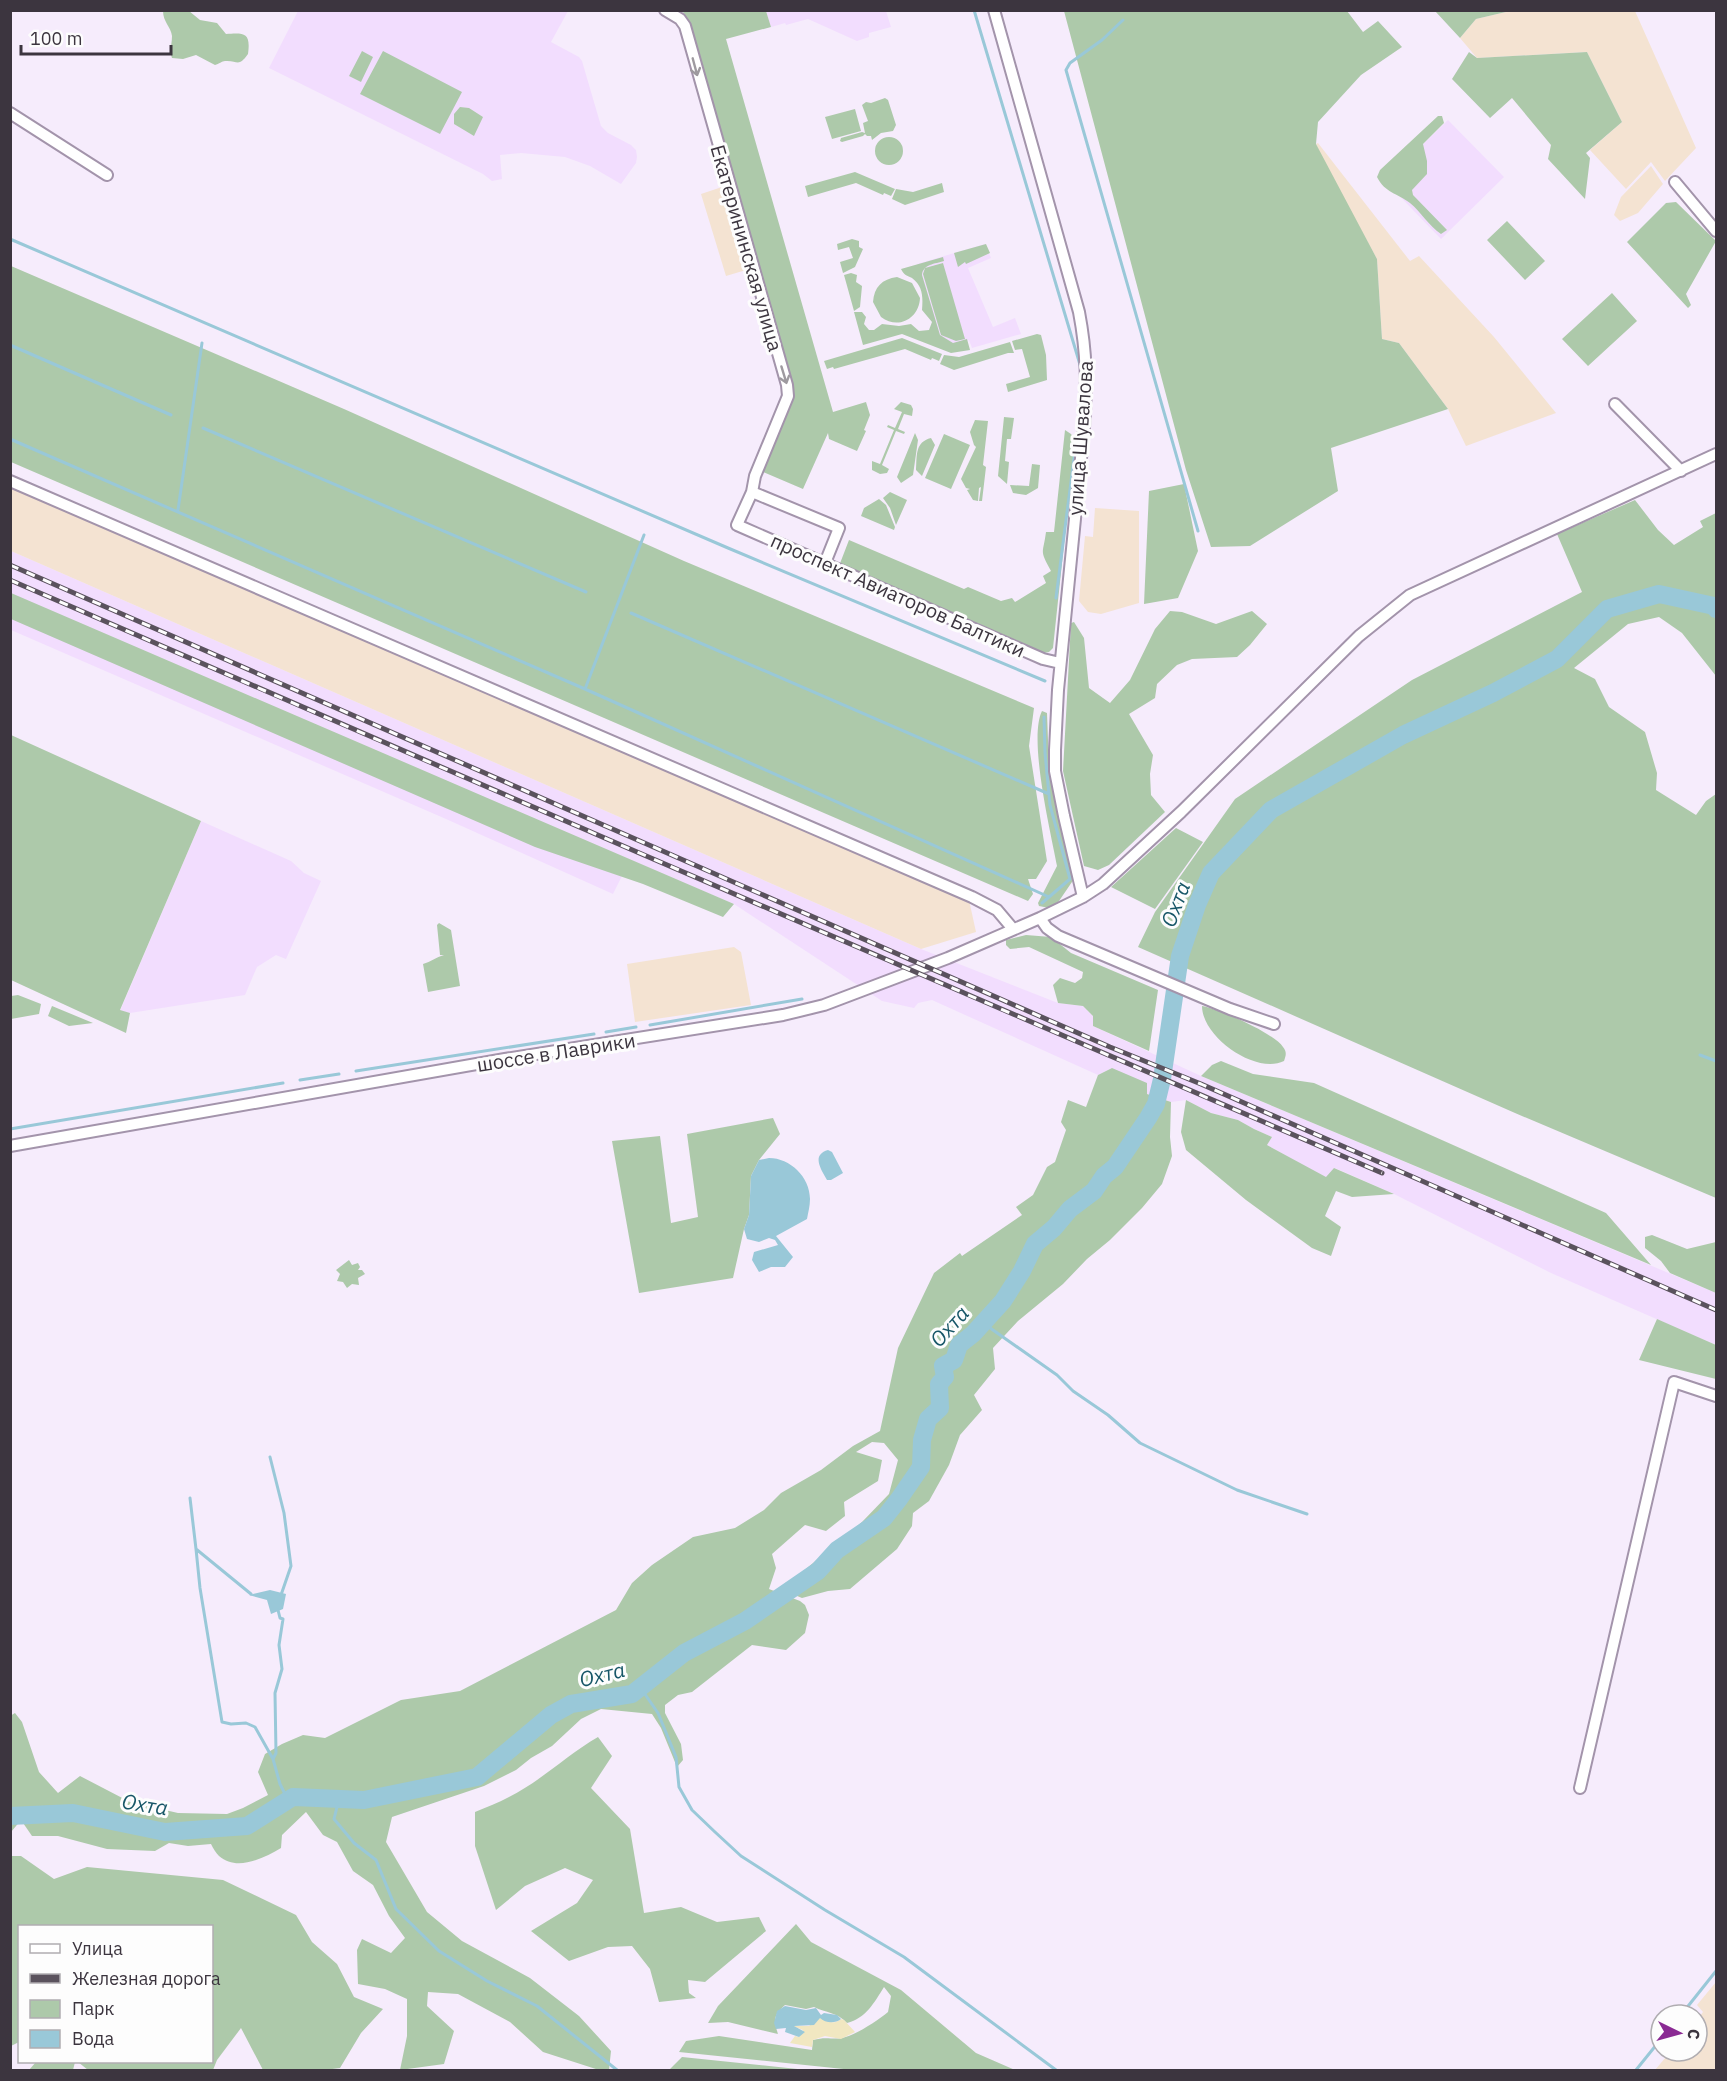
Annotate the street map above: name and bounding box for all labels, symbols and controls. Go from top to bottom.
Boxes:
scale bar [21,18,171,56]
text: 100 m [30,27,82,50]
one-way arrow [690,57,702,76]
street label: Екатерининская улица [705,141,790,355]
street label: улица Шувалова [1061,359,1099,516]
one-way arrow [779,365,790,384]
street label: проспект Авиаторов Балтики [766,527,1030,663]
water label: Охта [1154,877,1196,931]
street label: шоссе в Лаврики [475,1026,637,1078]
water label: Охта [923,1299,975,1353]
water label: Охта [576,1655,628,1693]
water label: Охта [120,1787,170,1821]
legend [18,1925,213,2063]
text: Улица [72,1937,123,1960]
text: Железная дорога [72,1967,221,1990]
text: Парк [72,1997,115,2020]
north arrow [1649,2003,1709,2063]
text: Вода [72,2027,115,2050]
text: С [1684,2028,1704,2040]

